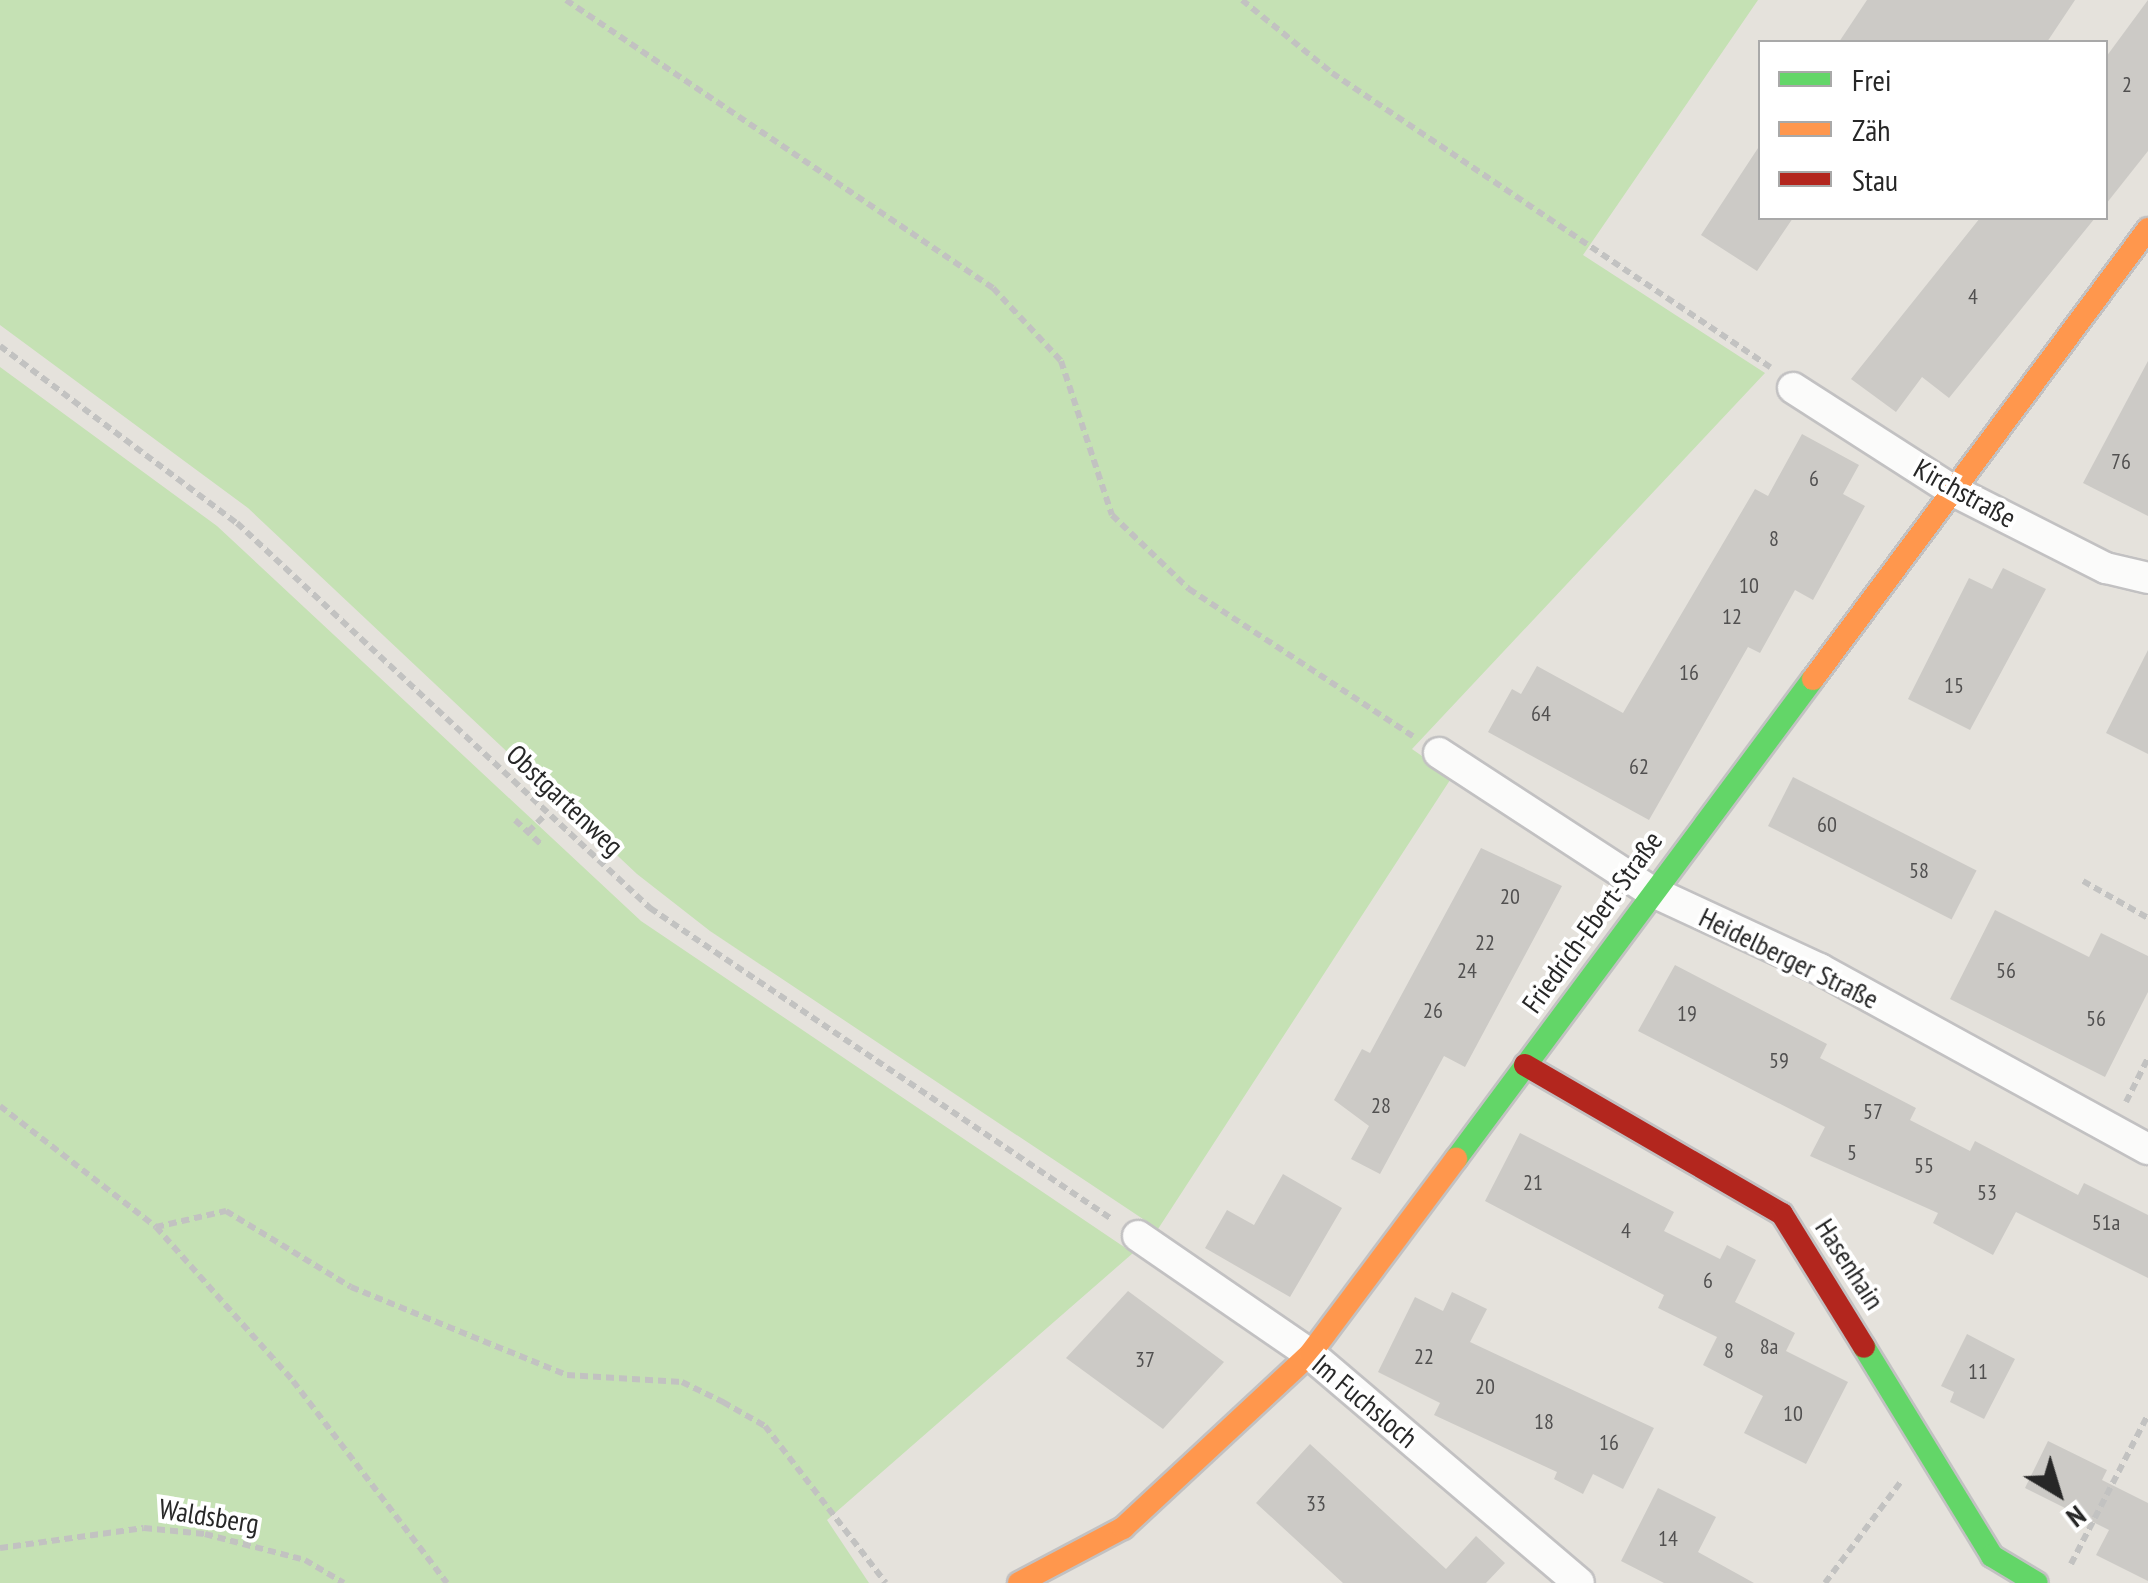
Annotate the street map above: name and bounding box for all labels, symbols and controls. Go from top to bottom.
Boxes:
legend [1758,40,2108,220]
text: Frei [1852,60,1892,99]
house number: 2 [2122,72,2132,98]
text: Zäh [1852,110,1890,149]
text: Stau [1852,160,1898,199]
house number: 4 [1968,284,1978,310]
house number: 76 [2111,449,2131,475]
street label: Kirchstraße [1908,451,2022,535]
house number: 6 [1809,466,1819,492]
house number: 8 [1769,526,1779,552]
house number: 10 [1739,573,1759,599]
house number: 12 [1722,604,1742,630]
house number: 16 [1679,660,1699,686]
house number: 15 [1944,673,1964,699]
house number: 64 [1531,701,1551,727]
street label: Obstgartenweg [500,738,630,862]
house number: 62 [1629,754,1649,780]
house number: 60 [1817,812,1837,838]
street label: Friedrich-Ebert-Straße [1515,825,1669,1019]
house number: 58 [1909,858,1929,884]
house number: 20 [1500,884,1520,910]
street label: Heidelberger Straße [1694,900,1884,1016]
house number: 22 [1475,930,1495,956]
house number: 24 [1457,958,1477,984]
house number: 56 [1996,958,2016,984]
house number: 26 [1423,998,1443,1024]
house number: 19 [1677,1001,1697,1027]
house number: 56 [2086,1006,2106,1032]
house number: 59 [1769,1048,1789,1074]
house number: 28 [1371,1093,1391,1119]
house number: 57 [1863,1099,1883,1125]
house number: 5 [1847,1140,1857,1166]
house number: 55 [1914,1153,1934,1179]
house number: 21 [1523,1170,1543,1196]
house number: 53 [1977,1180,1997,1206]
house number: 51a [2092,1210,2120,1236]
street label: Hasenhain [1808,1212,1892,1316]
house number: 4 [1621,1218,1631,1244]
house number: 6 [1703,1268,1713,1294]
house number: 8a [1760,1334,1778,1360]
house number: 8 [1724,1338,1734,1364]
house number: 22 [1414,1344,1434,1370]
house number: 37 [1135,1347,1155,1373]
street label: Im Fuchsloch [1306,1347,1424,1455]
house number: 11 [1968,1359,1988,1385]
house number: 20 [1475,1374,1495,1400]
house number: 10 [1783,1401,1803,1427]
house number: 18 [1534,1409,1554,1435]
house number: 16 [1599,1430,1619,1456]
north arrow [2008,1443,2108,1543]
house number: 33 [1306,1491,1326,1517]
street label: Waldsberg [157,1492,261,1540]
text: N [2059,1498,2094,1536]
house number: 14 [1658,1526,1678,1552]

